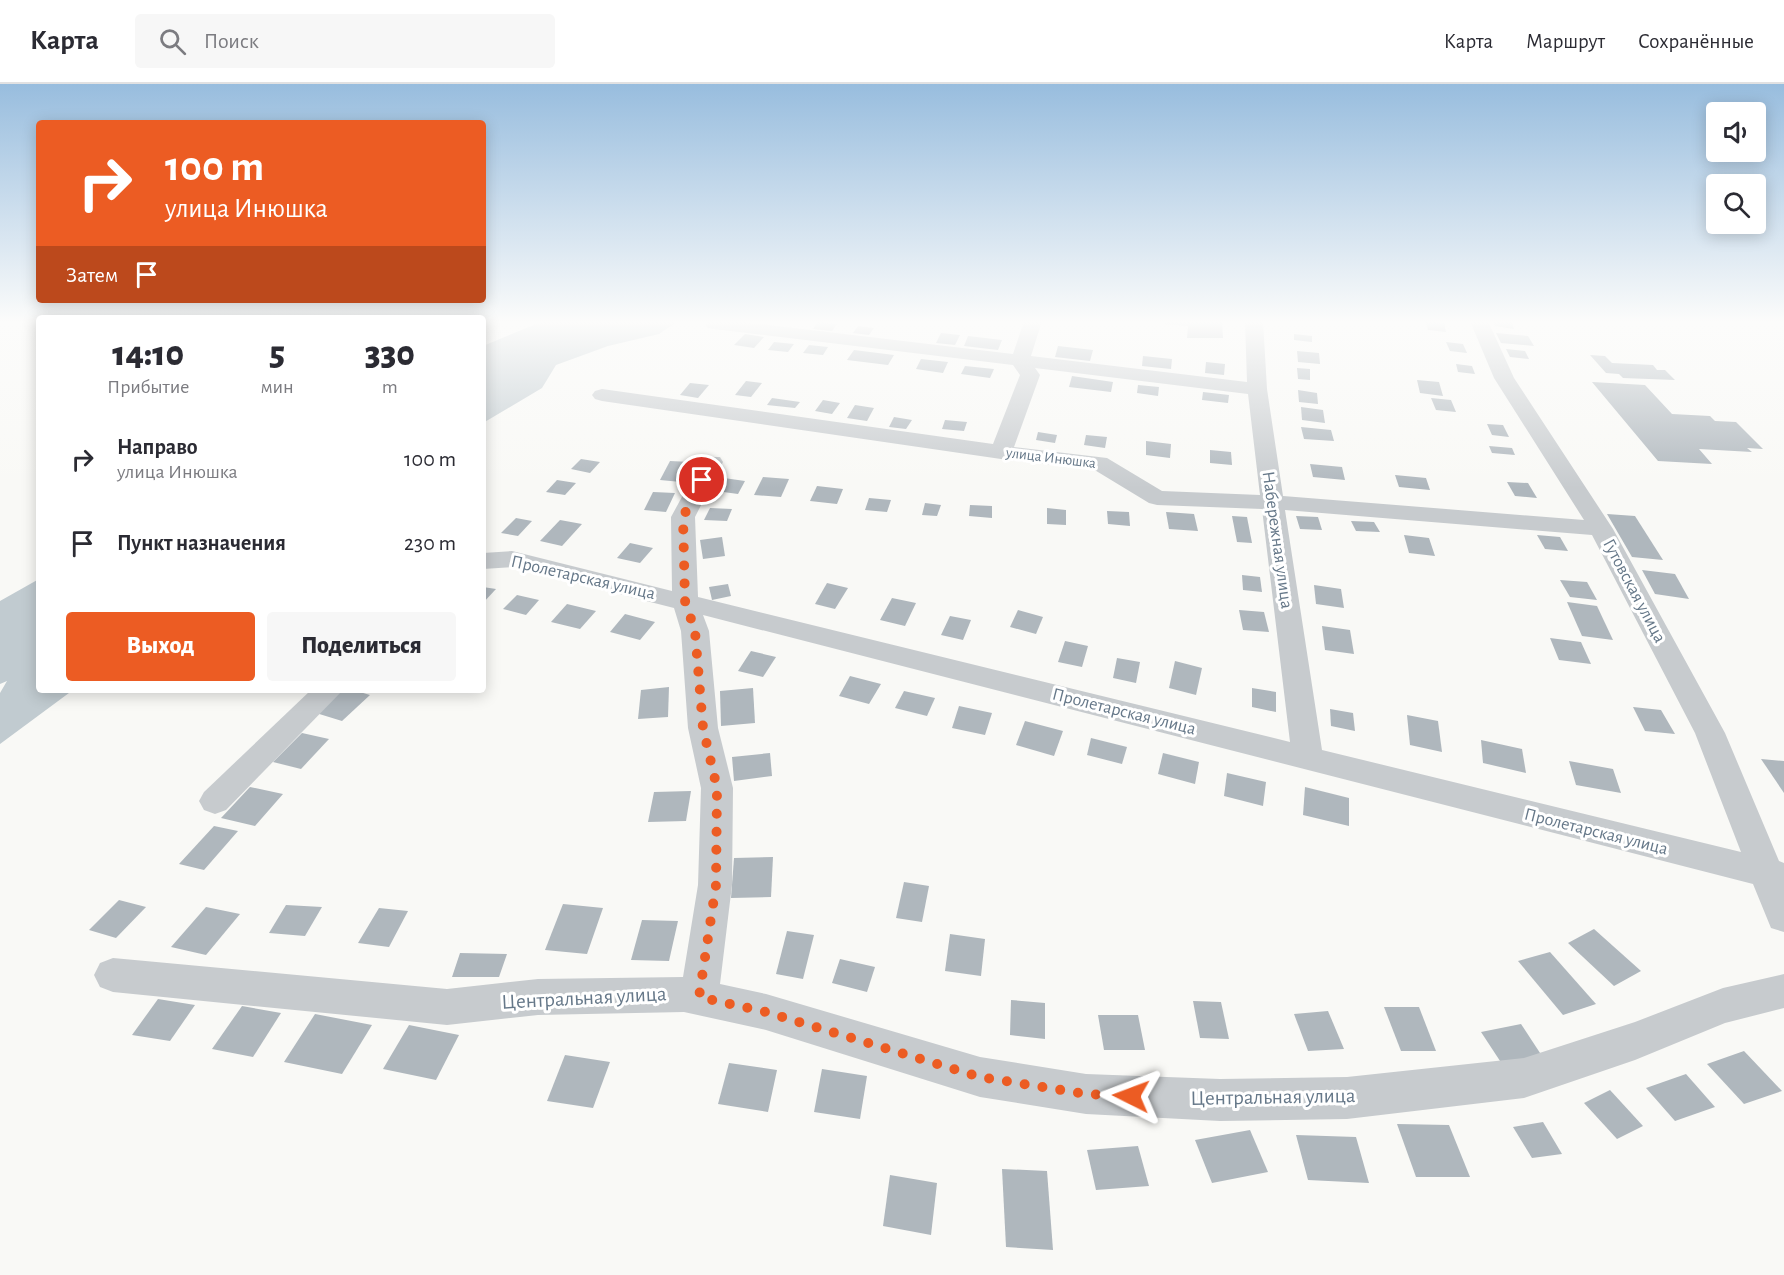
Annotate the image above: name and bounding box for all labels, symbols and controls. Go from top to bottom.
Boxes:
search box [135,14,555,68]
icon: search [156,25,189,58]
text: Карта [30,27,99,55]
text: Поиск [204,30,259,52]
text: Карта [1444,31,1493,52]
text: Маршрут [1526,31,1605,52]
text: Сохранённые [1638,31,1754,52]
map controls [1706,102,1766,234]
button: sound [1706,102,1766,162]
icon: right [66,144,144,222]
text: 100 m [165,146,264,188]
button: search [1706,174,1766,234]
text: улица Инюшка [165,195,328,222]
icon: arrive [130,258,163,291]
text: Затем [66,264,118,286]
text: 14:10 [112,336,184,372]
text: 5 [269,336,285,372]
text: 330 [365,336,415,372]
text: Прибытие [107,377,189,397]
text: мин [260,377,294,397]
text: m [382,377,398,397]
text: Направо [117,436,198,458]
icon: right [66,443,99,476]
street label: улица Инюшка [1004,445,1097,471]
text: 100 m [404,448,456,470]
pin [676,454,727,505]
text: улица Инюшка [117,462,238,482]
icon: arrive [685,463,718,496]
street label: Набережная улица [1258,470,1297,610]
icon: arrive [66,527,99,560]
text: Пункт назначения [117,532,286,554]
text: 230 m [404,532,456,554]
street label: Гутовская улица [1599,536,1669,646]
street label: Пролетарская улица [509,553,657,603]
button: Выход [66,612,255,681]
button: Поделиться [267,612,456,681]
street label: Пролетарская улица [1050,685,1198,739]
street label: Пролетарская улица [1522,805,1670,859]
street label: Центральная улица [501,983,667,1013]
position arrow [1099,1064,1163,1128]
street label: Центральная улица [1190,1085,1356,1109]

